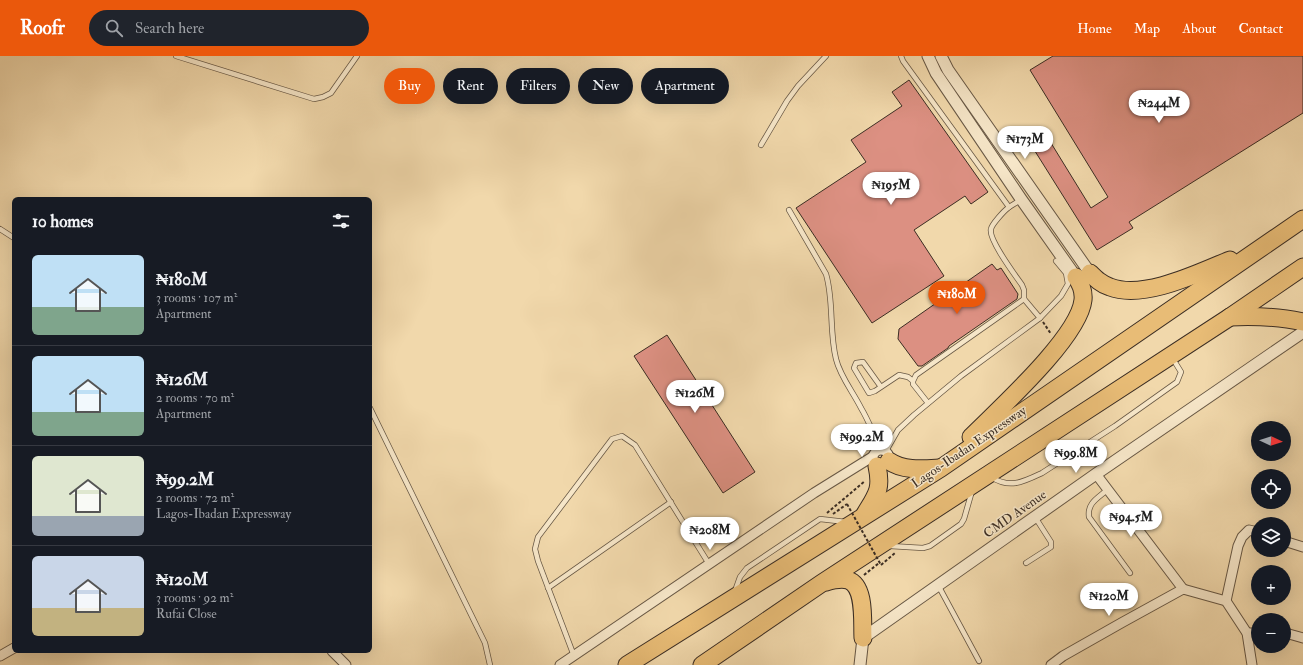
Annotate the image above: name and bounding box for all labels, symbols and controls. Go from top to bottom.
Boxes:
search box [89,10,369,46]
text: Roofr [20,16,65,40]
icon: search [103,17,125,39]
text: Search here [135,19,204,38]
text: Home [1077,20,1112,37]
text: Map [1134,20,1160,37]
text: About [1182,20,1216,37]
text: Contact [1238,20,1283,37]
chip: Buy [384,68,435,104]
chip: Rent [443,68,498,104]
chip: Filters [506,68,570,104]
chip: New [578,68,633,104]
chip: Apartment [641,68,729,104]
pin: ₦244M [1131,90,1187,124]
text: ₦244M [1138,95,1180,111]
pin: ₦173M [997,126,1053,160]
text: ₦173M [1006,131,1044,147]
pin: ₦195M [863,172,919,206]
text: ₦195M [872,177,910,193]
icon: filters [330,210,352,232]
text: 10 homes [32,211,93,232]
text: ₦180M [156,269,207,290]
icon: home [64,271,112,319]
pin: ₦180M [929,281,985,315]
text: ₦180M [937,286,977,302]
text: 3 rooms · 107 m² [156,290,237,306]
text: Apartment [156,306,212,322]
text: ₦126M [156,369,208,390]
icon: home [64,372,112,420]
pin: ₦126M [667,380,723,414]
text: ₦126M [675,385,715,401]
text: 2 rooms · 70 m² [156,390,234,406]
street label: Lagos-Ibadan Expressway [908,402,1030,492]
text: Apartment [156,406,212,422]
north arrow [1251,421,1291,461]
map controls [1251,421,1291,653]
pin: ₦99.2M [829,424,895,458]
text: ₦99.2M [840,429,884,445]
pin: ₦99.8M [1043,440,1109,474]
text: ₦99.8M [1054,445,1098,461]
text: ₦99.2M [156,469,214,490]
button: locate [1251,469,1291,509]
icon: home [64,472,112,520]
street label: CMD Avenue [980,486,1050,542]
text: 2 rooms · 72 m² [156,490,234,506]
pin: ₦94.5M [1098,504,1164,538]
text: Lagos-Ibadan Expressway [156,506,291,522]
text: ₦94.5M [1109,509,1153,525]
pin: ₦208M [682,517,738,551]
button: layers [1251,517,1291,557]
text: ₦208M [689,522,731,538]
button: + [1251,565,1291,605]
text: ₦120M [156,569,208,590]
icon: home [64,572,112,620]
pin: ₦120M [1081,583,1137,617]
text: ₦120M [1089,588,1129,604]
text: 3 rooms · 92 m² [156,590,233,606]
text: Rufai Close [156,606,217,622]
button: − [1251,613,1291,653]

